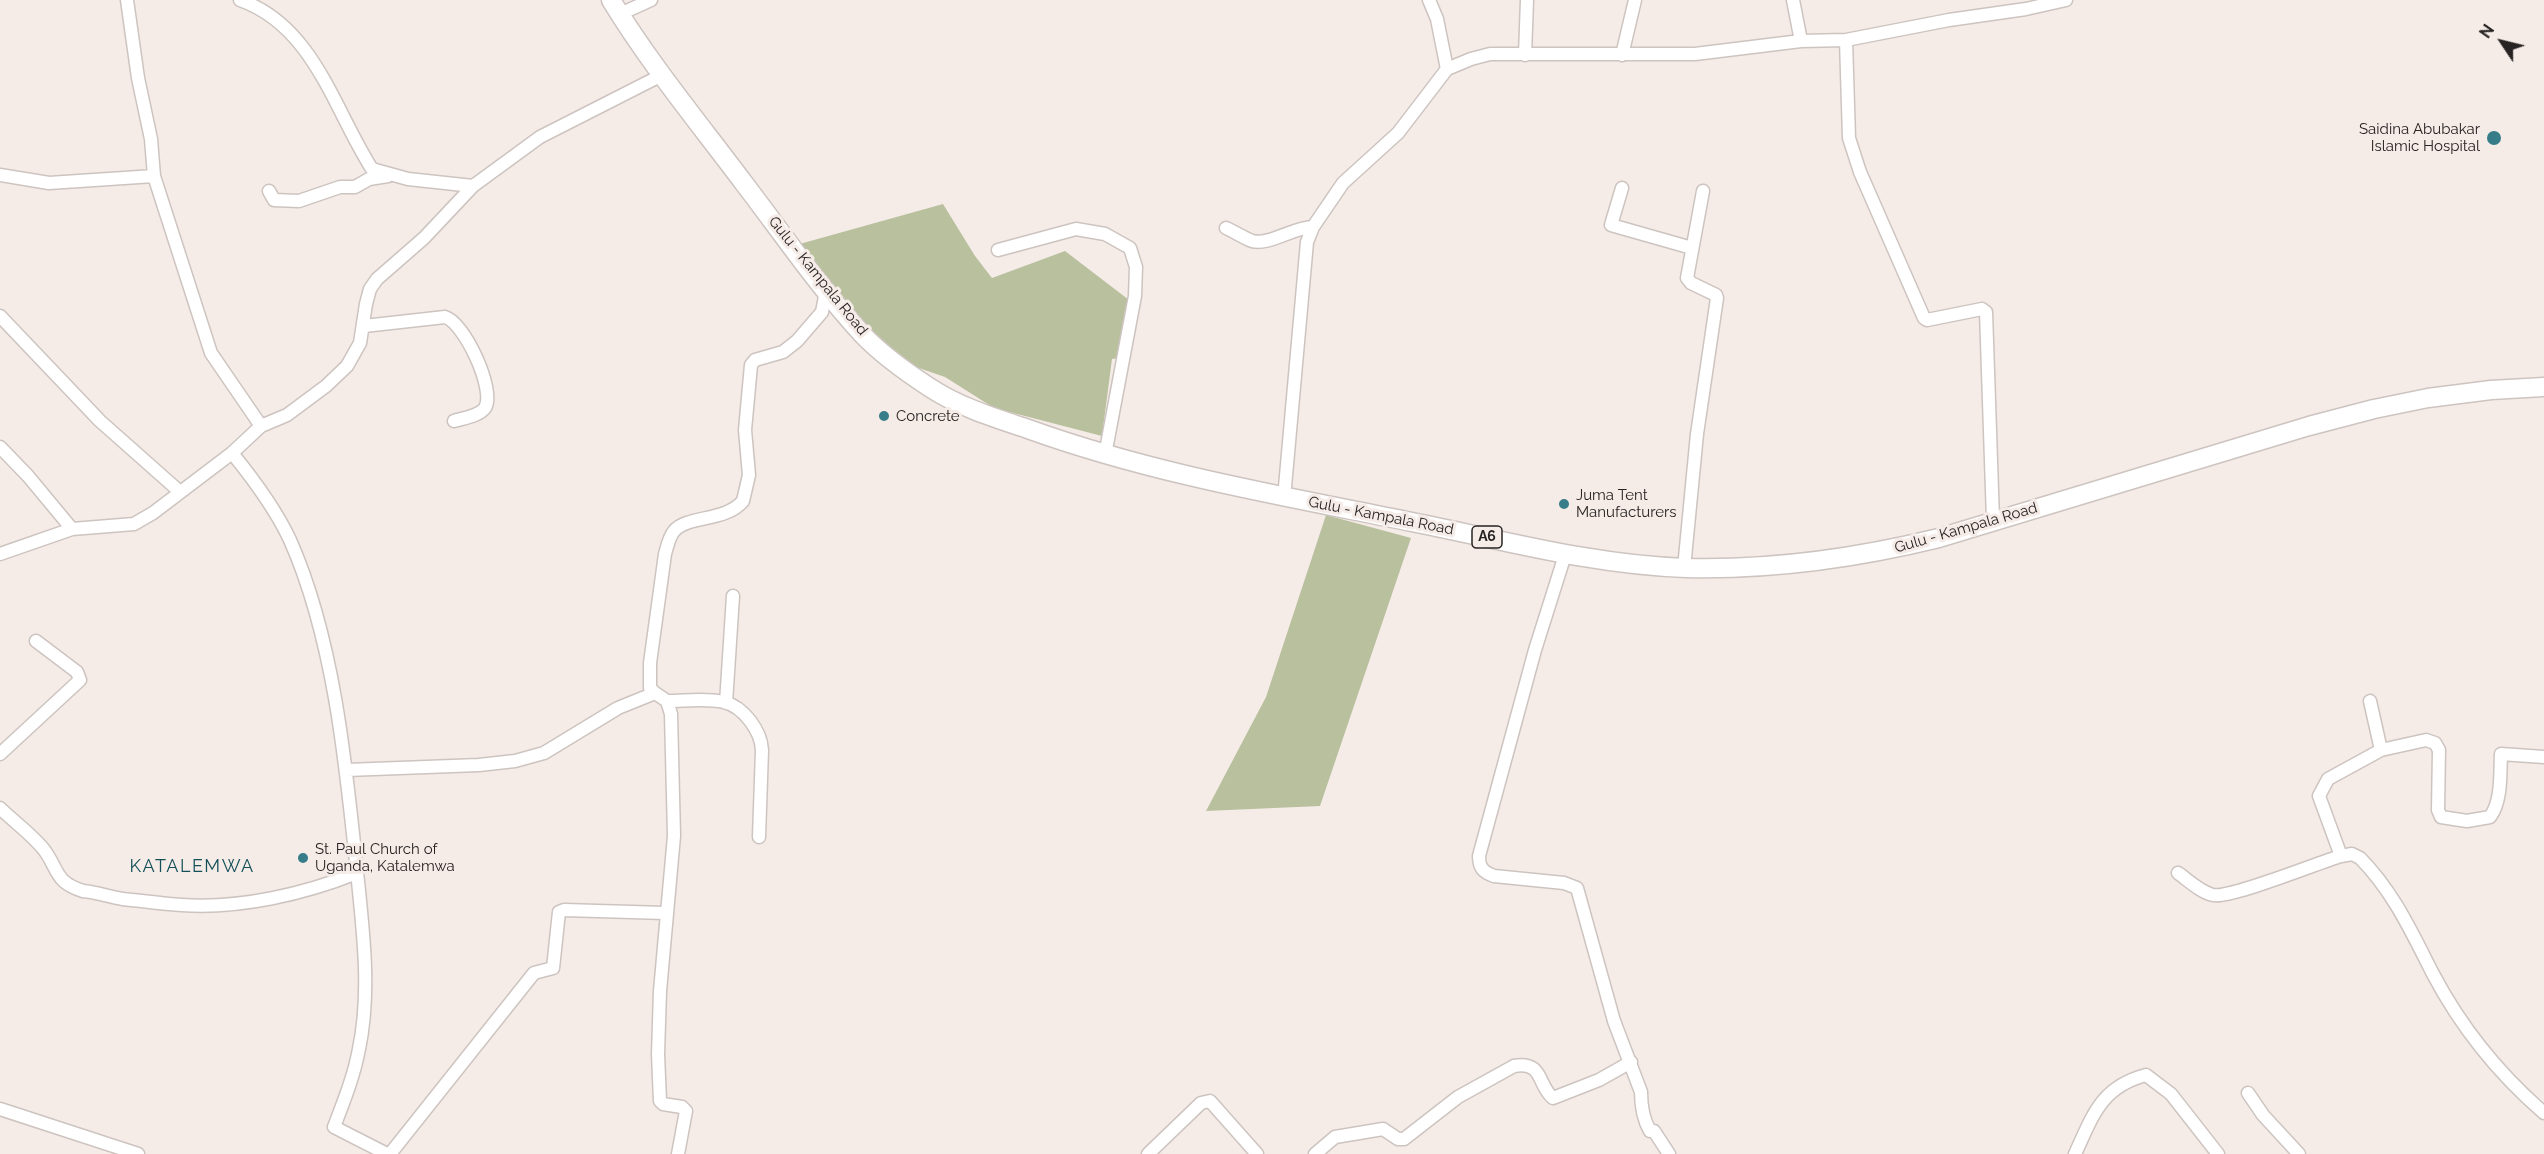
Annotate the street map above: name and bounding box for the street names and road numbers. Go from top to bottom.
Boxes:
street label: Gulu - Kampala Road [765,213,871,339]
street label: Gulu - Kampala Road [1307,493,1455,539]
street label: Gulu - Kampala Road [1893,499,2039,557]
road number: A6 [1472,526,1502,548]

